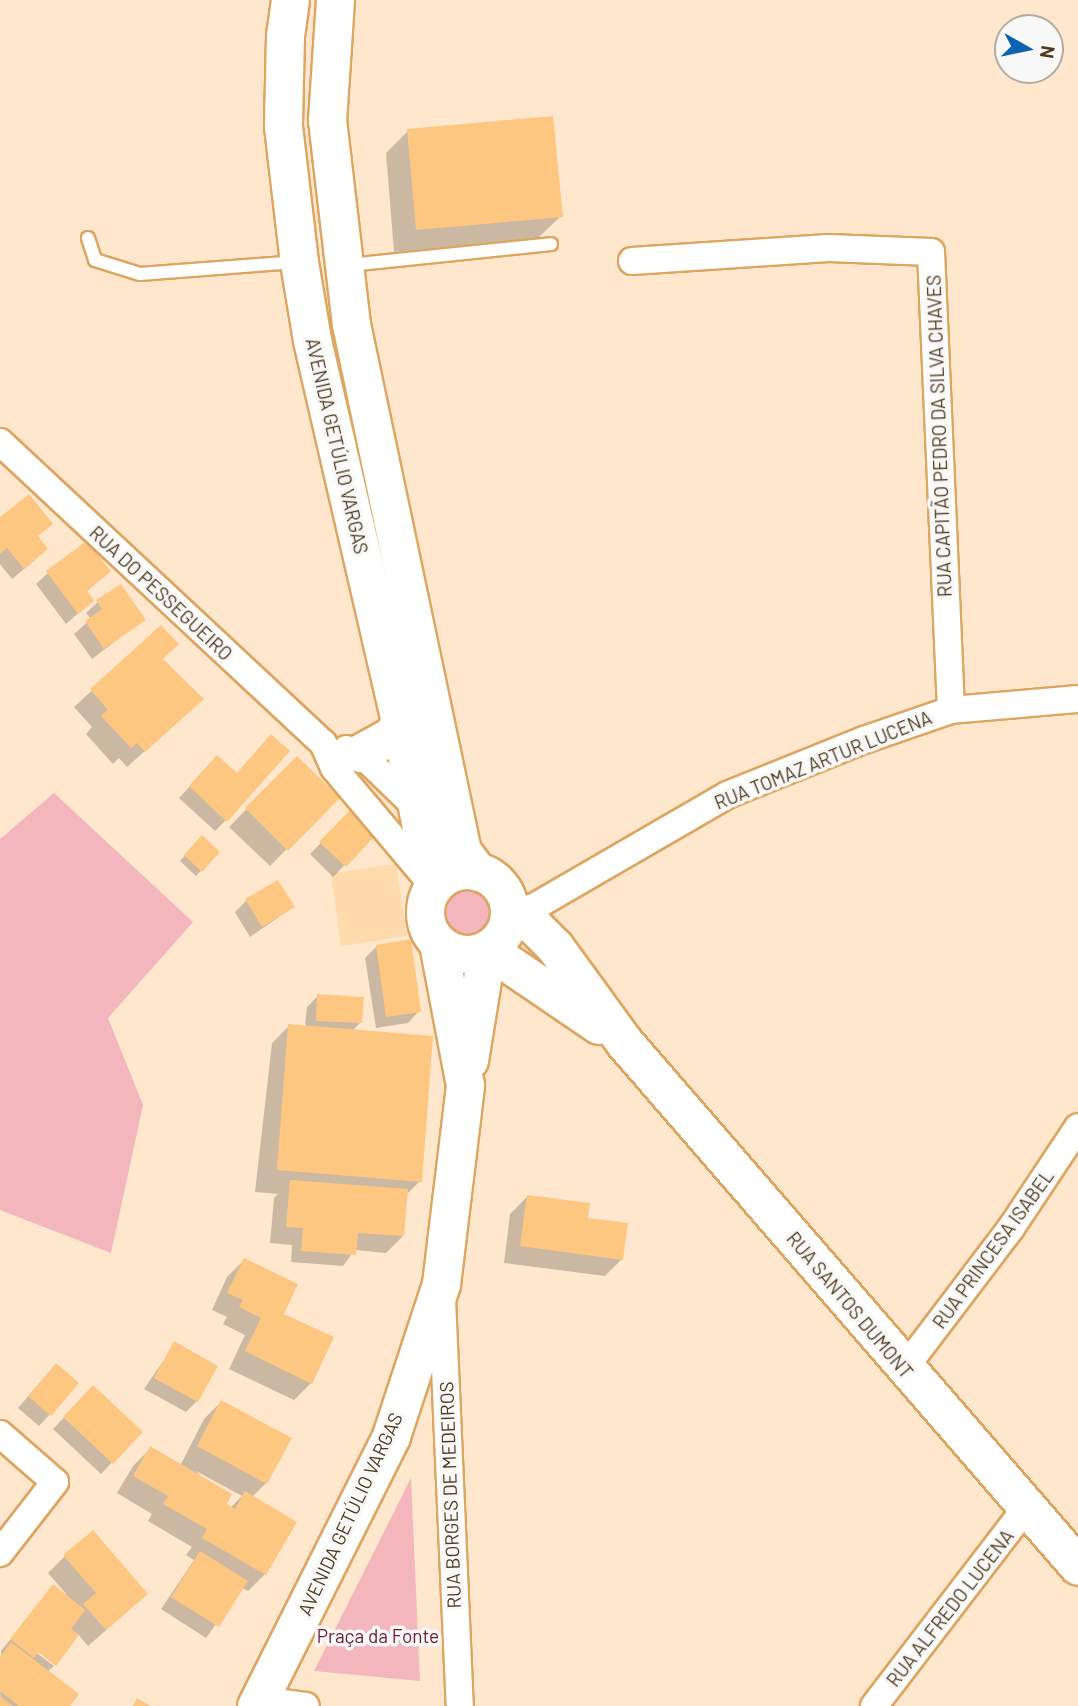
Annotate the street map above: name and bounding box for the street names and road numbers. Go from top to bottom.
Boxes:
street label: RUA CAPITÃO PEDRO DA SILVA CHAVES [922,274,956,598]
street label: AVENIDA GETÚLIO VARGAS [301,336,373,556]
street label: RUA DO PESSEGUEIRO [85,521,237,665]
street label: RUA TOMAZ ARTUR LUCENA [711,706,935,814]
street label: RUA PRINCESA ISABEL [928,1165,1058,1333]
street label: RUA SANTOS DUMONT [782,1227,918,1383]
street label: RUA BORGES DE MEDEIROS [435,1381,465,1609]
street label: AVENIDA GETÚLIO VARGAS [293,1409,407,1619]
street label: RUA ALFREDO LUCENA [882,1525,1018,1691]

